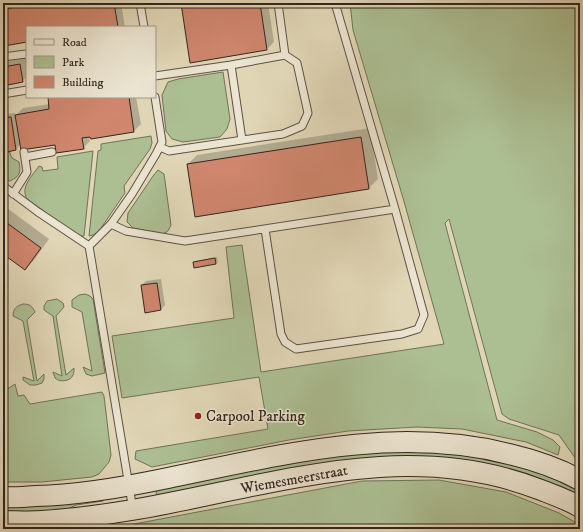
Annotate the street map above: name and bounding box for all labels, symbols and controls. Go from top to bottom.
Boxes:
legend [26,26,156,98]
text: Road [62,35,87,50]
text: Park [62,55,84,70]
text: Building [62,75,103,90]
place label: Carpool Parking [206,407,305,426]
marker: Carpool Parking [193,411,203,421]
street label: Wiemesmeerstraat [238,461,349,498]

